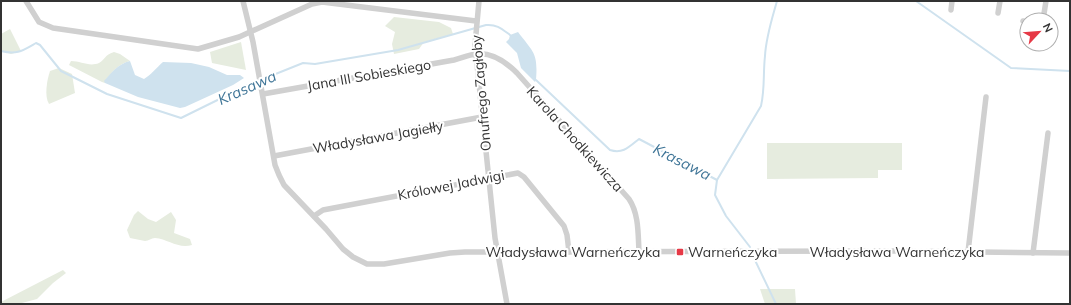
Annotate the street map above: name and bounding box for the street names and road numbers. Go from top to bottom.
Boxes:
street label: Onufrego Zagłoby [467,34,495,152]
street label: Jana III Sobieskiego [306,55,432,95]
street label: Karola Chodkiewicza [523,82,627,196]
street label: Władysława Jagiełły [311,117,445,157]
street label: Królowej Jadwigi [396,166,506,204]
street label: Władysława Warneńczyka [485,243,661,261]
street label: Władysława Warneńczyka [809,243,985,261]

